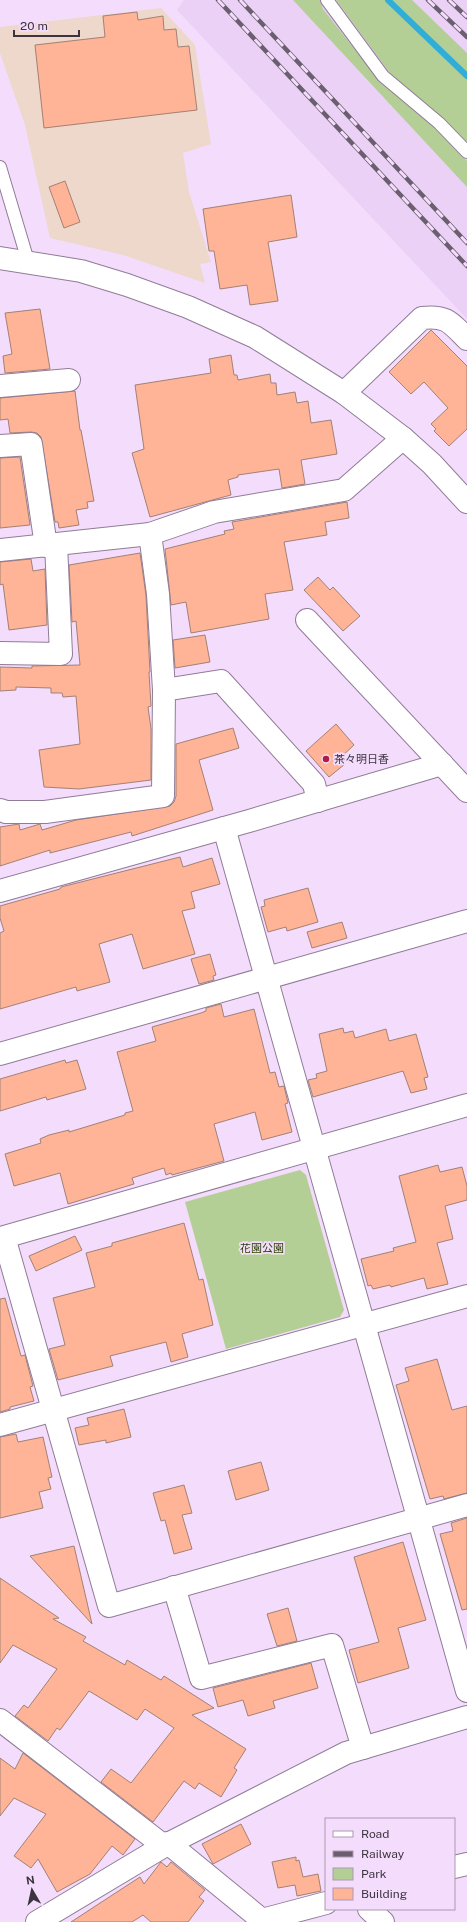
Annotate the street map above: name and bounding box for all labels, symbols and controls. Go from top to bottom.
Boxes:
scale bar [14,12,79,38]
text: 20 m [20,19,48,33]
place label: 茶々明日香 [334,753,389,765]
marker: 茶々明日香 [321,754,331,764]
park label: 花園公園 [240,1242,284,1254]
legend [325,1818,455,1910]
text: Road [361,1827,389,1841]
text: Railway [361,1847,405,1861]
text: Park [361,1867,387,1881]
north arrow [12,1870,52,1910]
text: N [25,1874,36,1887]
text: Building [361,1887,407,1901]

